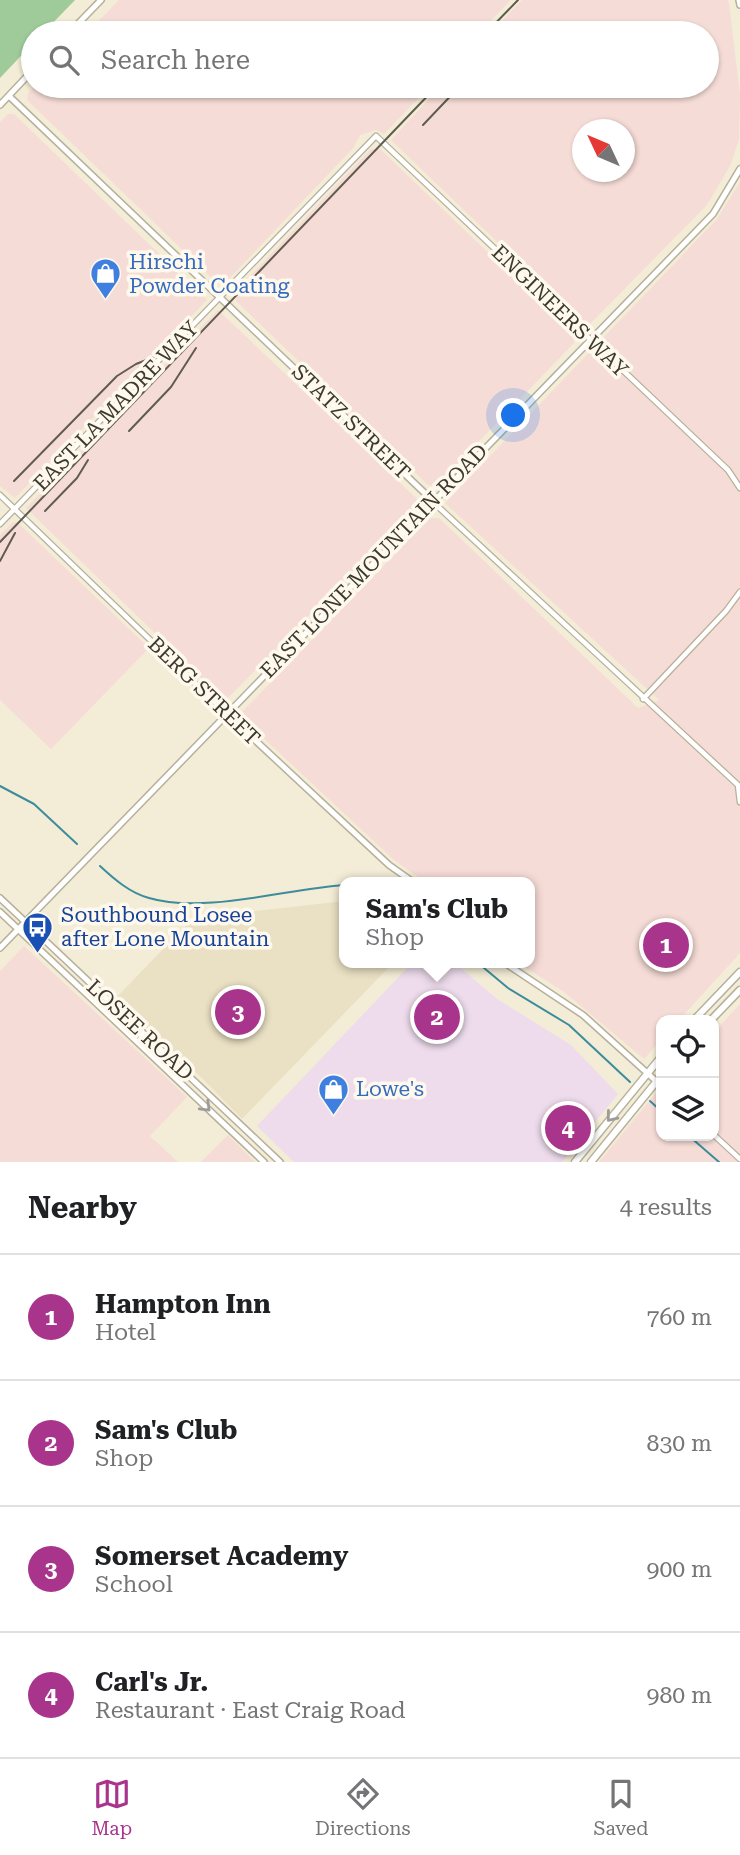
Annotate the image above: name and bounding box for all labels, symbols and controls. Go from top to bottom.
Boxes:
search box [21,21,719,98]
icon: search [45,41,83,79]
text: Search here [101,45,250,75]
north arrow [572,119,635,182]
street label: ENGINEERS WAY [487,240,633,382]
place label: Hirschi Powder Coating [129,250,289,298]
shop icon: Hirschi Powder Coating [89,257,123,301]
street label: EAST LA MADRE WAY [29,316,204,496]
street label: STATZ STREET [287,360,415,484]
your location [496,398,530,432]
street label: EAST LONE MOUNTAIN ROAD [256,439,492,683]
street label: BERG STREET [143,632,265,750]
popup [339,877,535,968]
text: Sam's Club [366,894,508,924]
place label: Southbound Losee after Lone Mountain [61,903,270,951]
bus stop icon: Southbound Losee after Lone Mountain [21,910,55,954]
pin: 1 [643,919,689,971]
text: Shop [366,924,424,951]
street label: LOSEE ROAD [82,975,198,1085]
pin: 3 [215,986,261,1038]
pin: 2 [414,991,460,1043]
map controls [656,1015,719,1141]
button: locate [656,1015,719,1078]
shop icon: Lowe's [316,1072,350,1116]
place label: Lowe's [356,1077,424,1101]
button: layers [656,1078,719,1141]
one-way arrow [198,1099,211,1112]
pin: 4 [545,1102,591,1154]
one-way arrow [607,1109,619,1122]
text: Nearby [28,1190,137,1225]
text: 4 results [620,1194,712,1221]
text: Hampton Inn [95,1289,271,1319]
text: 1 [45,1304,57,1331]
text: 760 m [647,1304,712,1331]
text: Hotel [95,1319,156,1346]
text: Sam's Club [95,1415,238,1445]
text: 2 [45,1430,57,1457]
text: 830 m [647,1430,712,1457]
text: Shop [95,1445,153,1472]
text: Somerset Academy [95,1541,348,1571]
text: 3 [45,1556,57,1583]
text: 900 m [647,1556,712,1583]
text: School [95,1571,173,1598]
text: Carl's Jr. [95,1667,208,1697]
text: 4 [45,1682,57,1709]
text: 980 m [647,1682,712,1709]
text: Restaurant · East Craig Road [95,1697,406,1724]
tab: Map [91,1775,132,1840]
tab: Directions [315,1775,411,1840]
tab: Saved [593,1775,649,1840]

